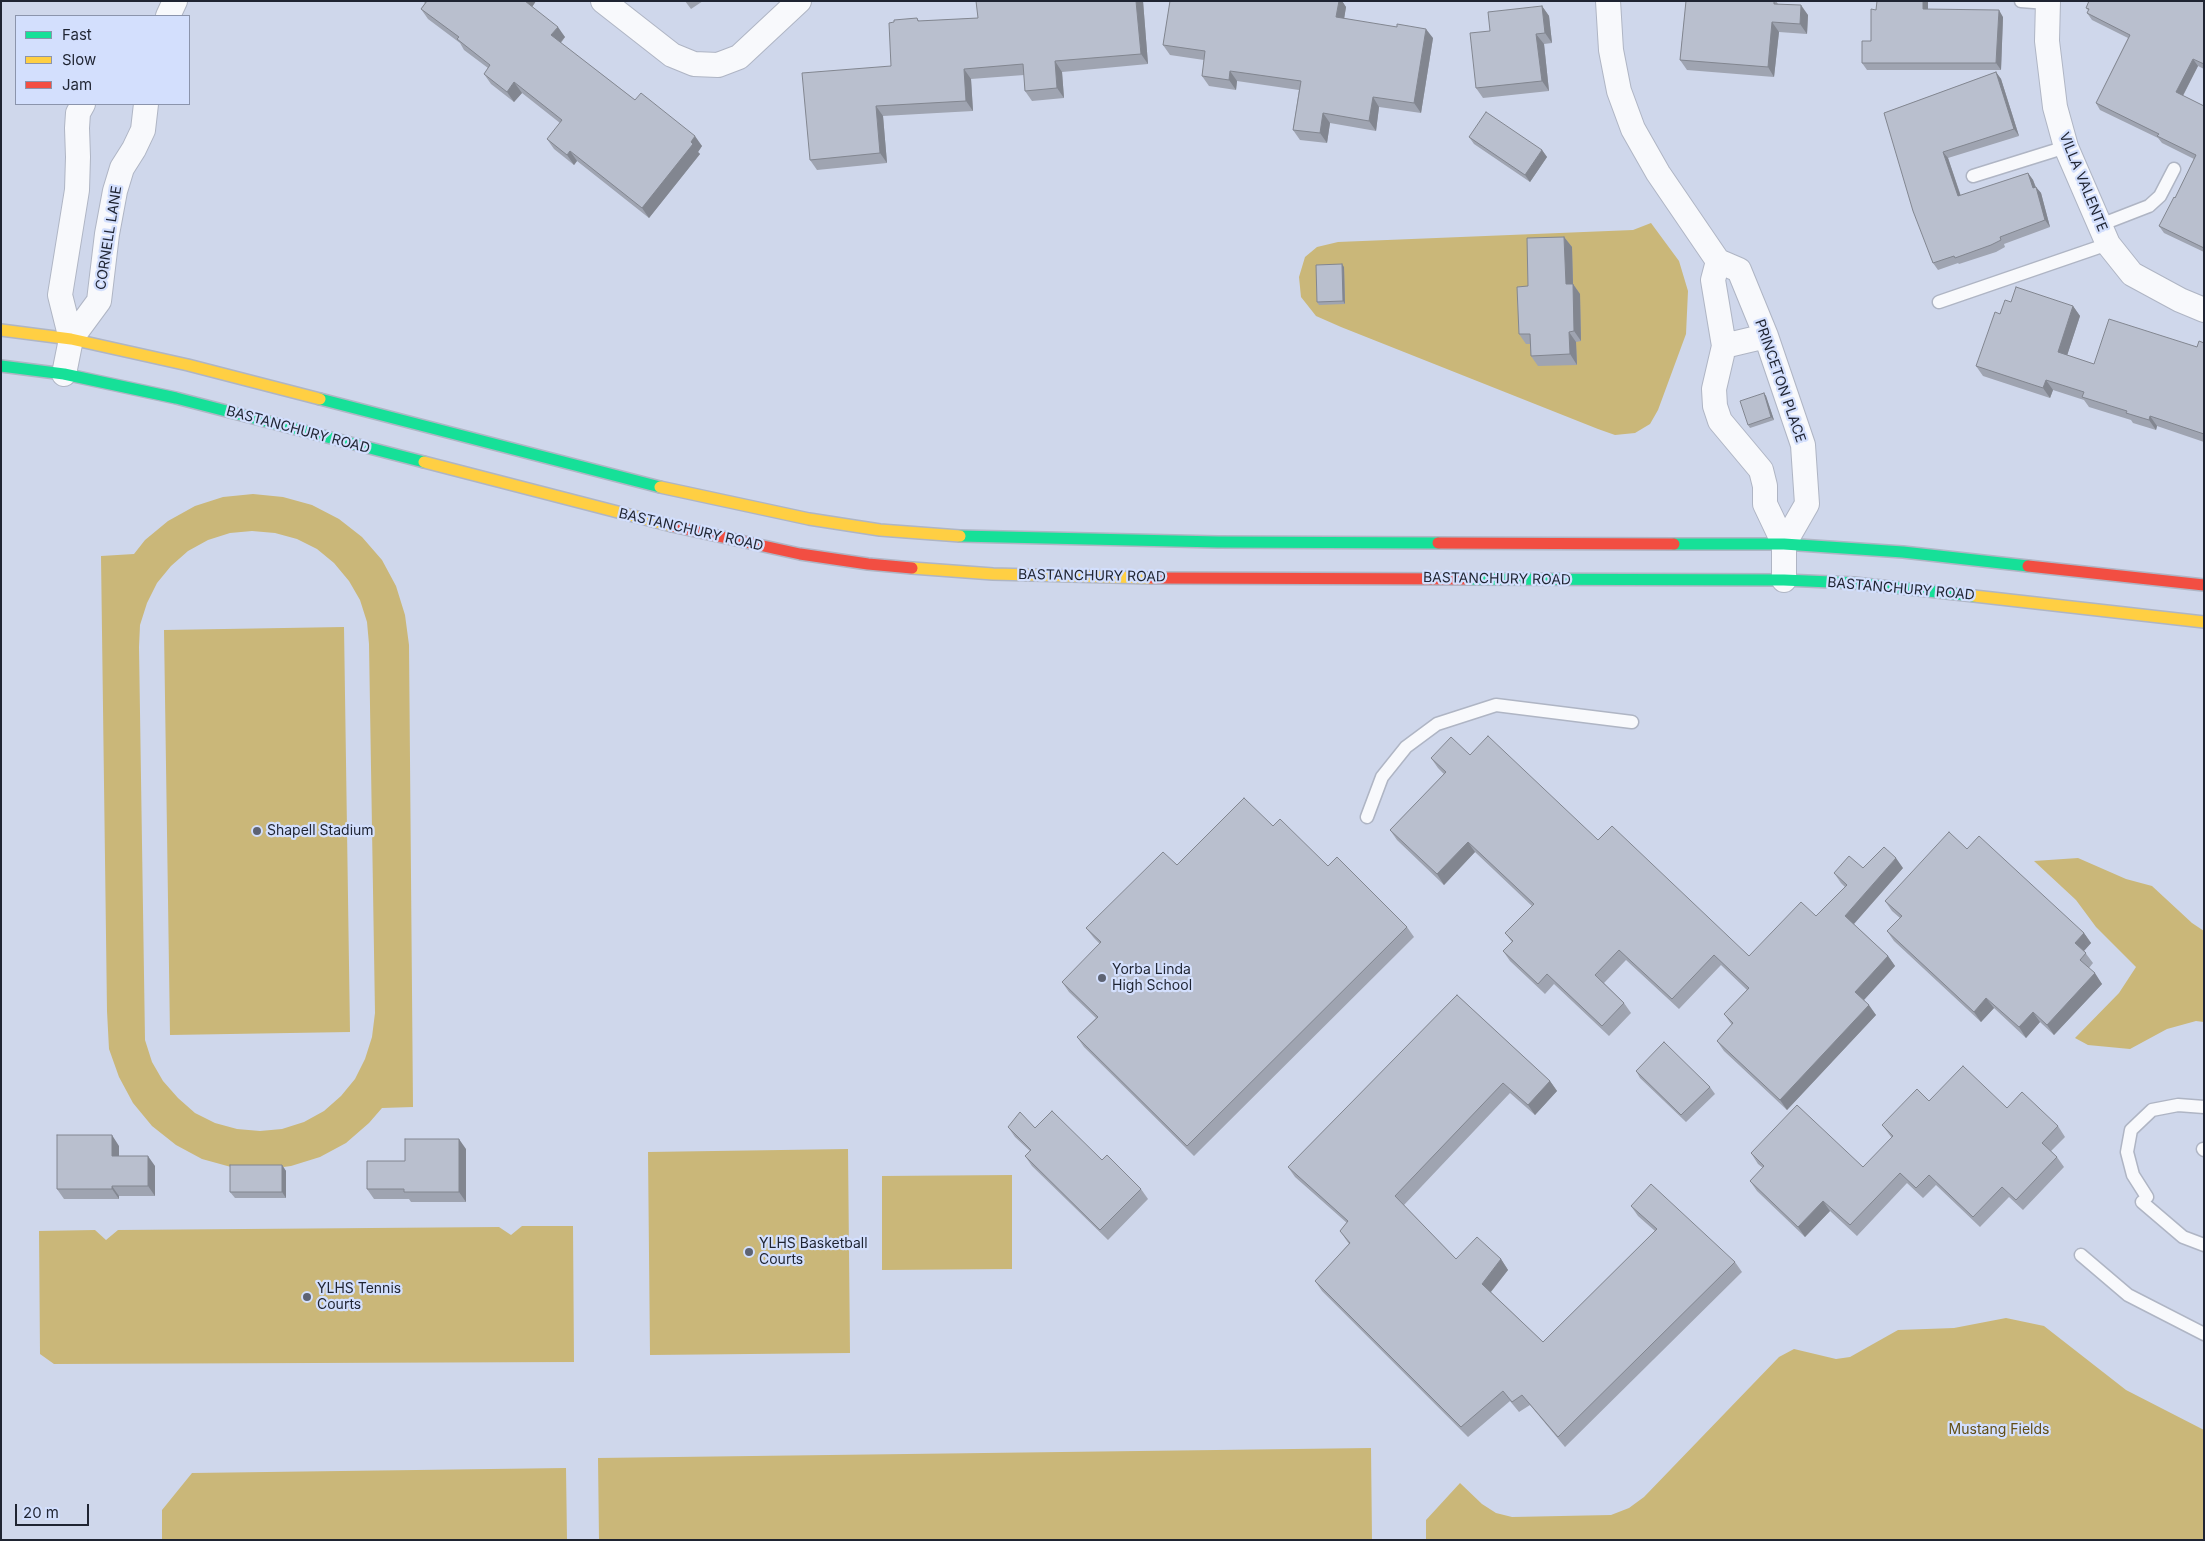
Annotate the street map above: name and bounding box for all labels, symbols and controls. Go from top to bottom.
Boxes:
legend [15,15,190,105]
text: Fast [62,25,92,44]
text: Slow [62,50,96,69]
text: Jam [62,75,92,94]
street label: VILLA VALENTE [2055,130,2111,234]
street label: CORNELL LANE [92,185,126,291]
street label: PRINCETON PLACE [1751,317,1809,445]
street label: BASTANCHURY ROAD [224,403,372,457]
street label: BASTANCHURY ROAD [617,505,765,555]
street label: BASTANCHURY ROAD [1018,566,1166,586]
street label: BASTANCHURY ROAD [1423,569,1571,589]
street label: BASTANCHURY ROAD [1827,574,1975,604]
place label: Shapell Stadium [267,823,374,839]
marker: Shapell Stadium [251,825,263,837]
place label: Yorba Linda High School [1112,962,1192,994]
marker: Yorba Linda High School [1096,972,1108,984]
place label: YLHS Basketball Courts [759,1236,868,1268]
marker: YLHS Basketball Courts [743,1246,755,1258]
place label: YLHS Tennis Courts [317,1281,401,1314]
marker: YLHS Tennis Courts [301,1291,313,1303]
park label: Mustang Fields [1949,1422,2049,1438]
scale bar [18,1494,91,1526]
text: 20 m [23,1503,59,1522]

